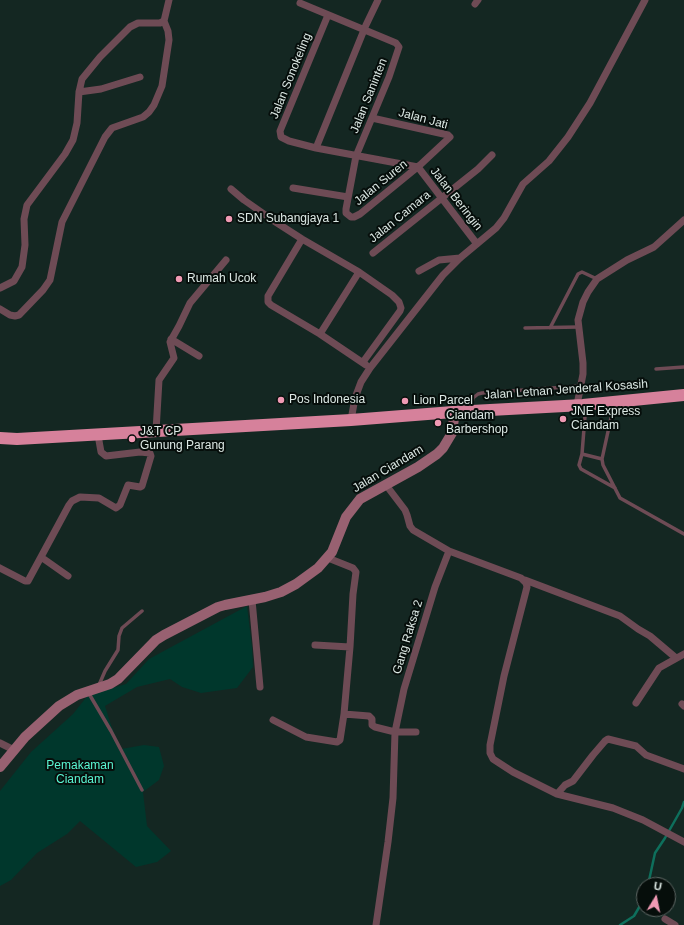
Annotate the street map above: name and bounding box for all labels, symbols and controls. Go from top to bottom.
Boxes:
street label: Jalan Sonokeling [267,31,315,121]
street label: Jalan Saninten [347,56,391,136]
street label: Jalan Jati [397,105,449,133]
street label: Jalan Suren [352,157,410,209]
street label: Jalan Beringin [427,165,485,233]
street label: Jalan Camara [366,188,434,246]
place label: SDN Subangjaya 1 [237,212,339,226]
marker: SDN Subangjaya 1 [224,214,234,224]
place label: Rumah Ucok [187,272,256,286]
marker: Rumah Ucok [174,274,184,284]
street label: Jalan Letnan Jenderal Kosasih [484,377,648,403]
place label: Pos Indonesia [289,393,365,407]
place label: Lion Parcel [413,394,473,408]
marker: Pos Indonesia [276,395,286,405]
marker: Lion Parcel [400,396,410,406]
place label: JNE Express Ciandam [571,405,640,433]
place label: Ciandam Barbershop [446,409,508,437]
marker: JNE Express Ciandam [558,414,568,424]
marker: Ciandam Barbershop [433,418,443,428]
place label: J&T CP Gunung Parang [140,425,225,453]
marker: J&T CP Gunung Parang [127,434,137,444]
street label: Jalan Ciandam [350,442,426,496]
street label: Gang Raksa 2 [390,598,426,676]
park label: Pemakaman Ciandam [46,759,114,787]
north arrow [636,877,676,917]
text: U [653,880,663,893]

